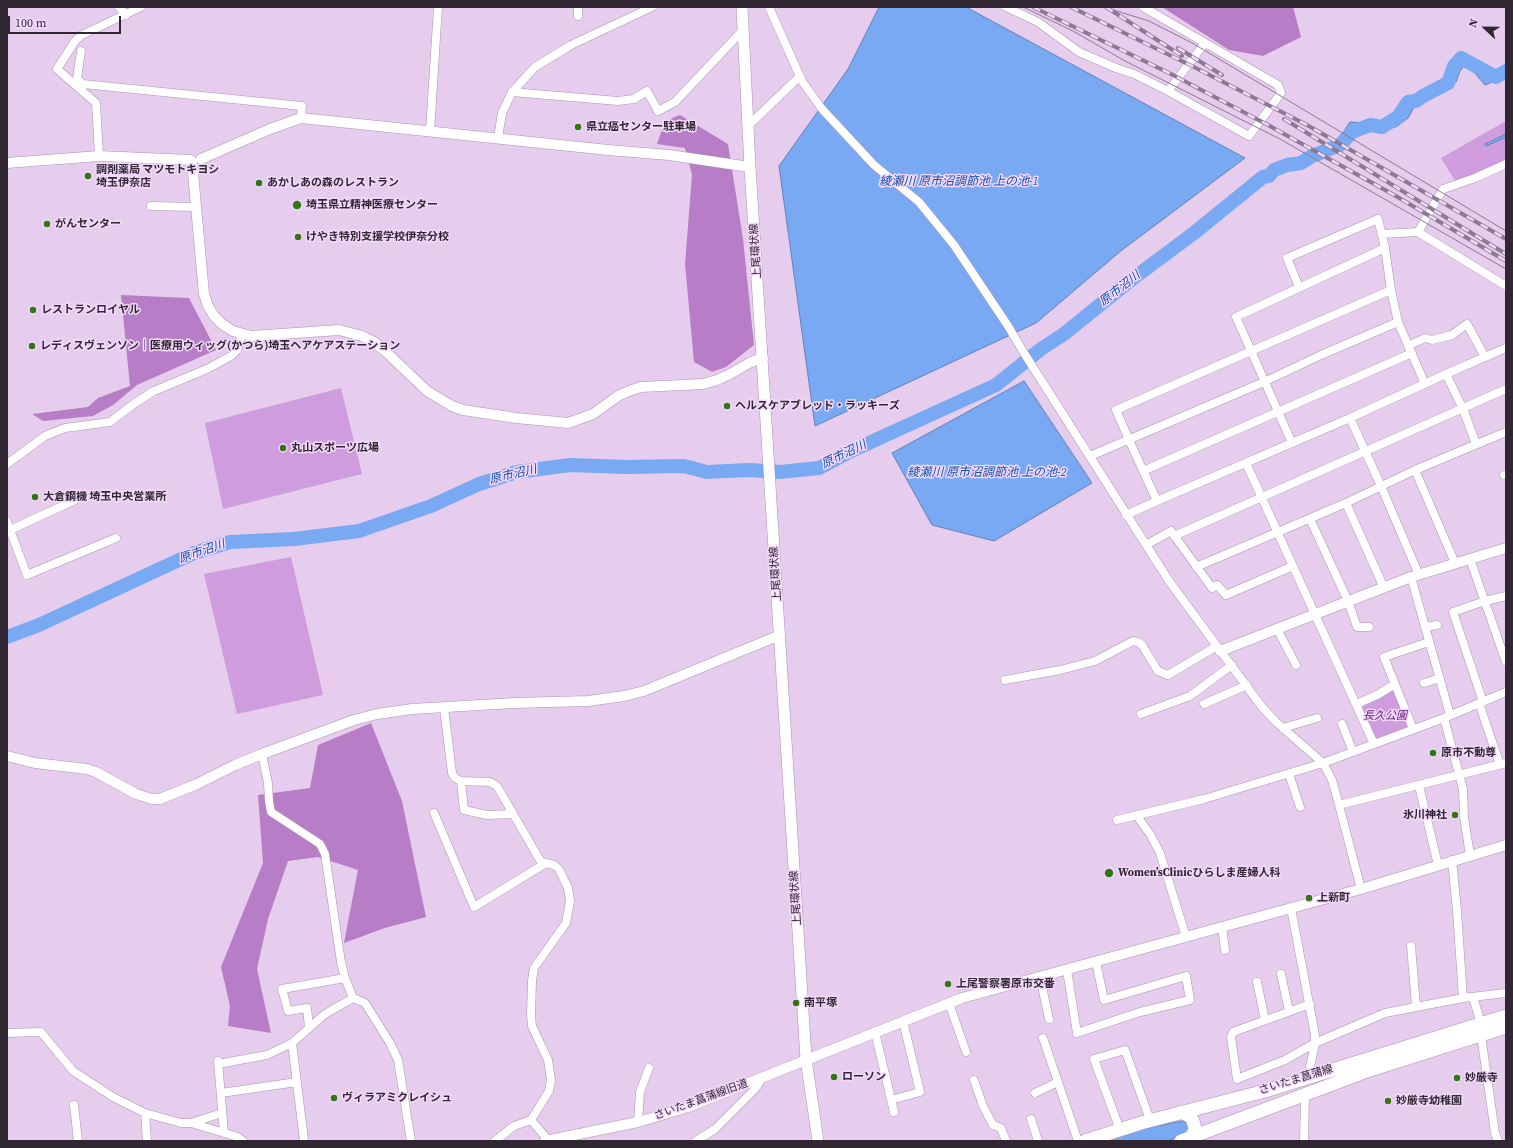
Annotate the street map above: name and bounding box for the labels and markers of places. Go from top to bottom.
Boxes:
place label: 県立癌センター駐車場 [586,120,696,134]
marker: 県立癌センター駐車場 [573,122,583,132]
place label: 調剤薬局 マツモトキヨシ 埼玉伊奈店 [96,163,219,189]
marker: 調剤薬局 マツモトキヨシ 埼玉伊奈店 [83,171,93,181]
place label: あかしあの森のレストラン [267,176,399,190]
marker: あかしあの森のレストラン [254,178,264,188]
place label: 埼玉県立精神医療センター [306,198,438,212]
marker: 埼玉県立精神医療センター [291,199,303,211]
place label: がんセンター [55,217,121,231]
marker: がんセンター [42,219,52,229]
place label: けやき特別支援学校伊奈分校 [306,230,449,244]
marker: けやき特別支援学校伊奈分校 [293,232,303,242]
place label: レストランロイヤル [41,303,140,317]
marker: レストランロイヤル [28,305,38,315]
place label: レディスヴェンソン｜医療用ウィッグ(かつら)埼玉ヘアケアステーション [40,339,400,353]
marker: レディスヴェンソン｜医療用ウィッグ(かつら)埼玉ヘアケアステーション [27,341,37,351]
place label: ヘルスケアブレッド・ラッキーズ [735,399,900,413]
marker: ヘルスケアブレッド・ラッキーズ [722,401,732,411]
place label: 丸山スポーツ広場 [291,441,379,455]
marker: 丸山スポーツ広場 [278,443,288,453]
place label: 大倉鋼機 埼玉中央営業所 [43,490,166,504]
marker: 大倉鋼機 埼玉中央営業所 [30,492,40,502]
place label: 原市不動尊 [1441,746,1496,760]
marker: 原市不動尊 [1428,748,1438,758]
place label: 氷川神社 [1403,808,1447,822]
marker: 氷川神社 [1450,810,1460,820]
place label: Women’sClinicひらしま産婦人科 [1118,866,1280,880]
marker: Women’sClinicひらしま産婦人科 [1103,867,1115,879]
place label: 上新町 [1317,891,1350,905]
marker: 上新町 [1304,893,1314,903]
place label: 上尾警察署原市交番 [956,977,1055,991]
marker: 上尾警察署原市交番 [943,979,953,989]
place label: 南平塚 [804,996,837,1010]
marker: 南平塚 [791,998,801,1008]
place label: ローソン [842,1070,886,1084]
place label: 妙厳寺 [1465,1071,1498,1085]
marker: ローソン [829,1072,839,1082]
marker: 妙厳寺 [1452,1073,1462,1083]
place label: ヴィラアミクレイシュ [342,1091,452,1105]
marker: ヴィラアミクレイシュ [329,1093,339,1103]
place label: 妙厳寺幼稚園 [1396,1094,1462,1108]
marker: 妙厳寺幼稚園 [1383,1096,1393,1106]

